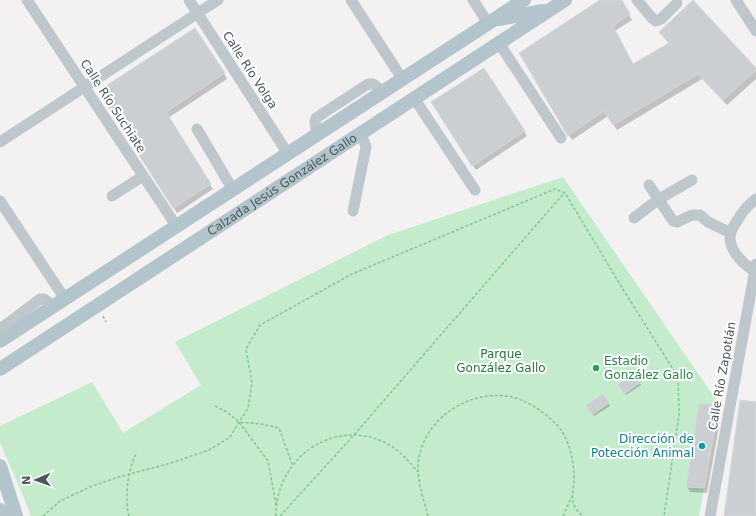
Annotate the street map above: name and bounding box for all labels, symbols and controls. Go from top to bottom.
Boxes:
street label: Calle Río Volga [220,29,280,111]
street label: Calle Río Suchiate [78,57,148,155]
street label: Calzada Jesús González Gallo [205,131,360,239]
street label: Calle Río Zapotlán [706,321,738,431]
park label: Parque González Gallo [456,347,546,375]
place label: Estadio González Gallo [604,354,693,382]
marker: Estadio González Gallo [591,363,601,373]
place label: Dirección de Potección Animal [591,432,694,460]
marker: Dirección de Potección Animal [697,441,707,451]
north arrow [16,460,56,500]
text: N [20,475,33,485]

